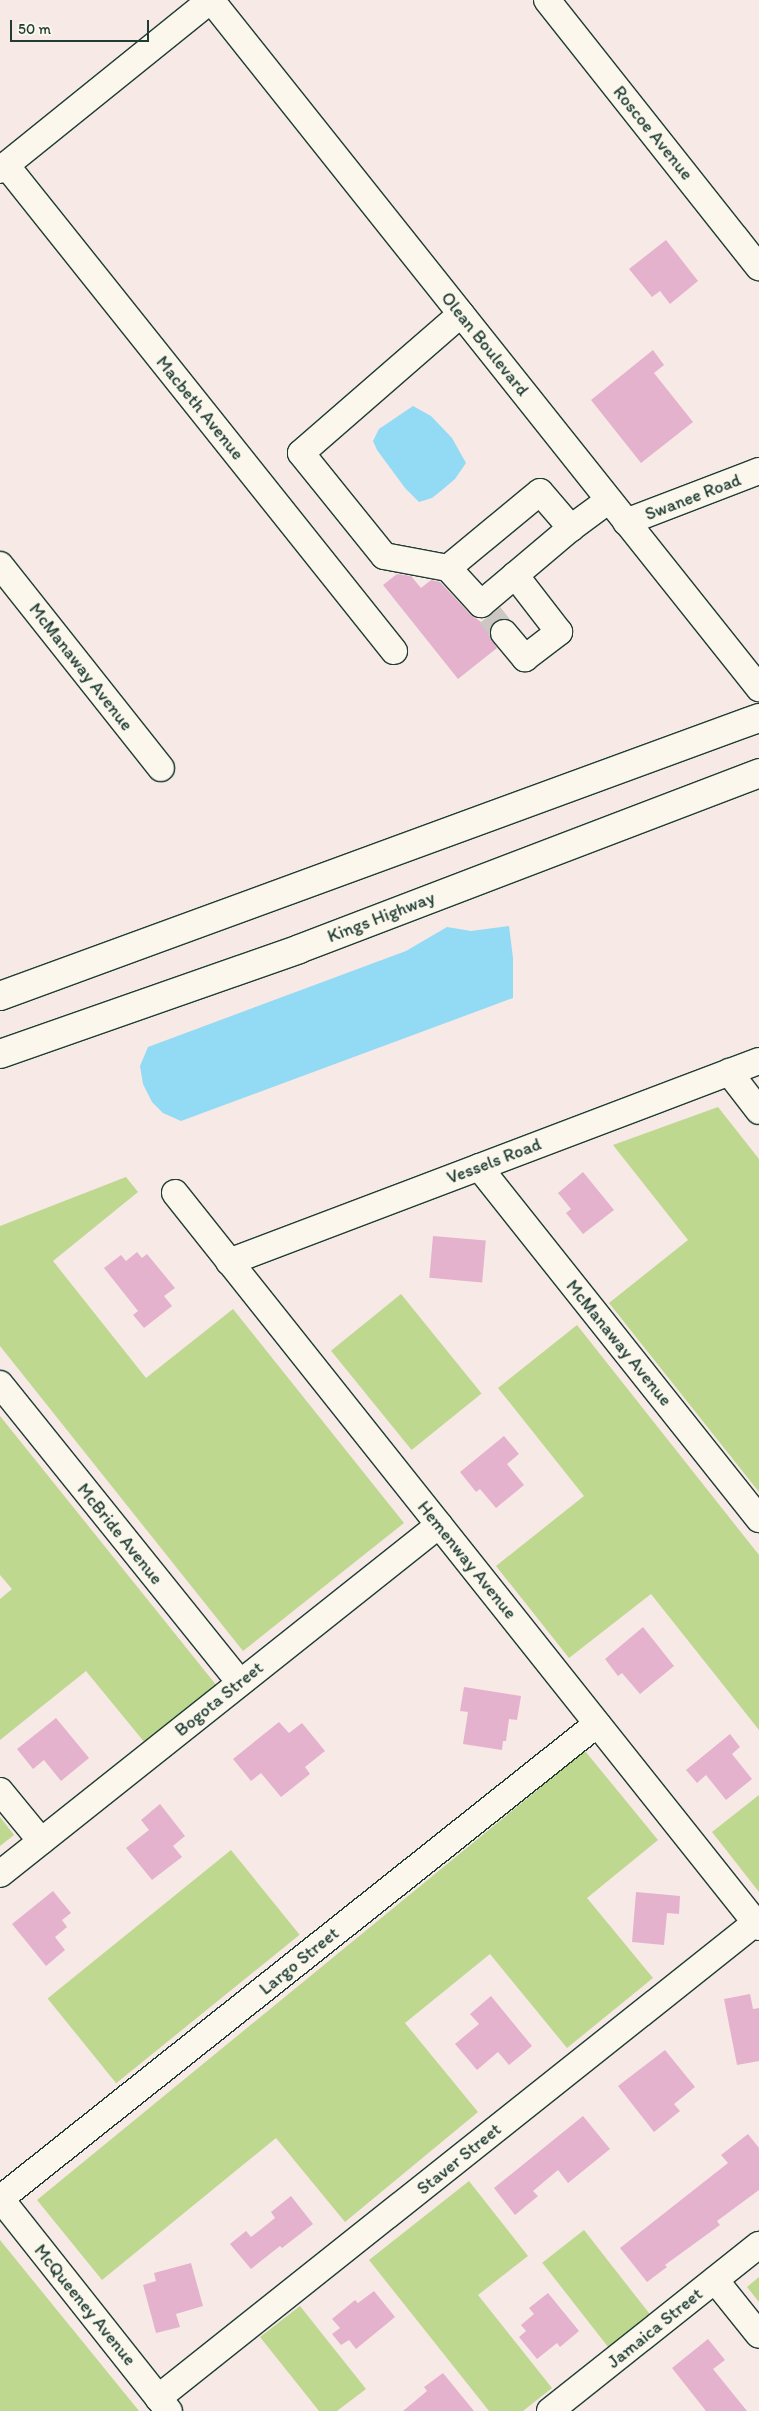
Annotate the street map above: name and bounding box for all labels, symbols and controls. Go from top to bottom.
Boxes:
scale bar [12,10,151,42]
text: 50 m [18,20,51,38]
street label: Roscoe Avenue [609,82,697,184]
street label: Olean Boulevard [436,287,534,401]
street label: Macbeth Avenue [152,352,248,464]
street label: Swanee Road [642,469,744,525]
street label: McManaway Avenue [25,599,137,735]
street label: Kings Highway [325,887,437,947]
street label: Vessels Road [444,1133,544,1189]
street label: McManaway Avenue [562,1276,676,1410]
street label: McBride Avenue [73,1479,167,1589]
street label: Hemenway Avenue [413,1497,521,1623]
street label: Bogota Street [171,1657,267,1741]
street label: Largo Street [255,1923,343,1999]
street label: Staver Street [413,2119,505,2199]
street label: McQueeney Avenue [29,2240,141,2370]
street label: Jamaica Street [603,2283,707,2373]

